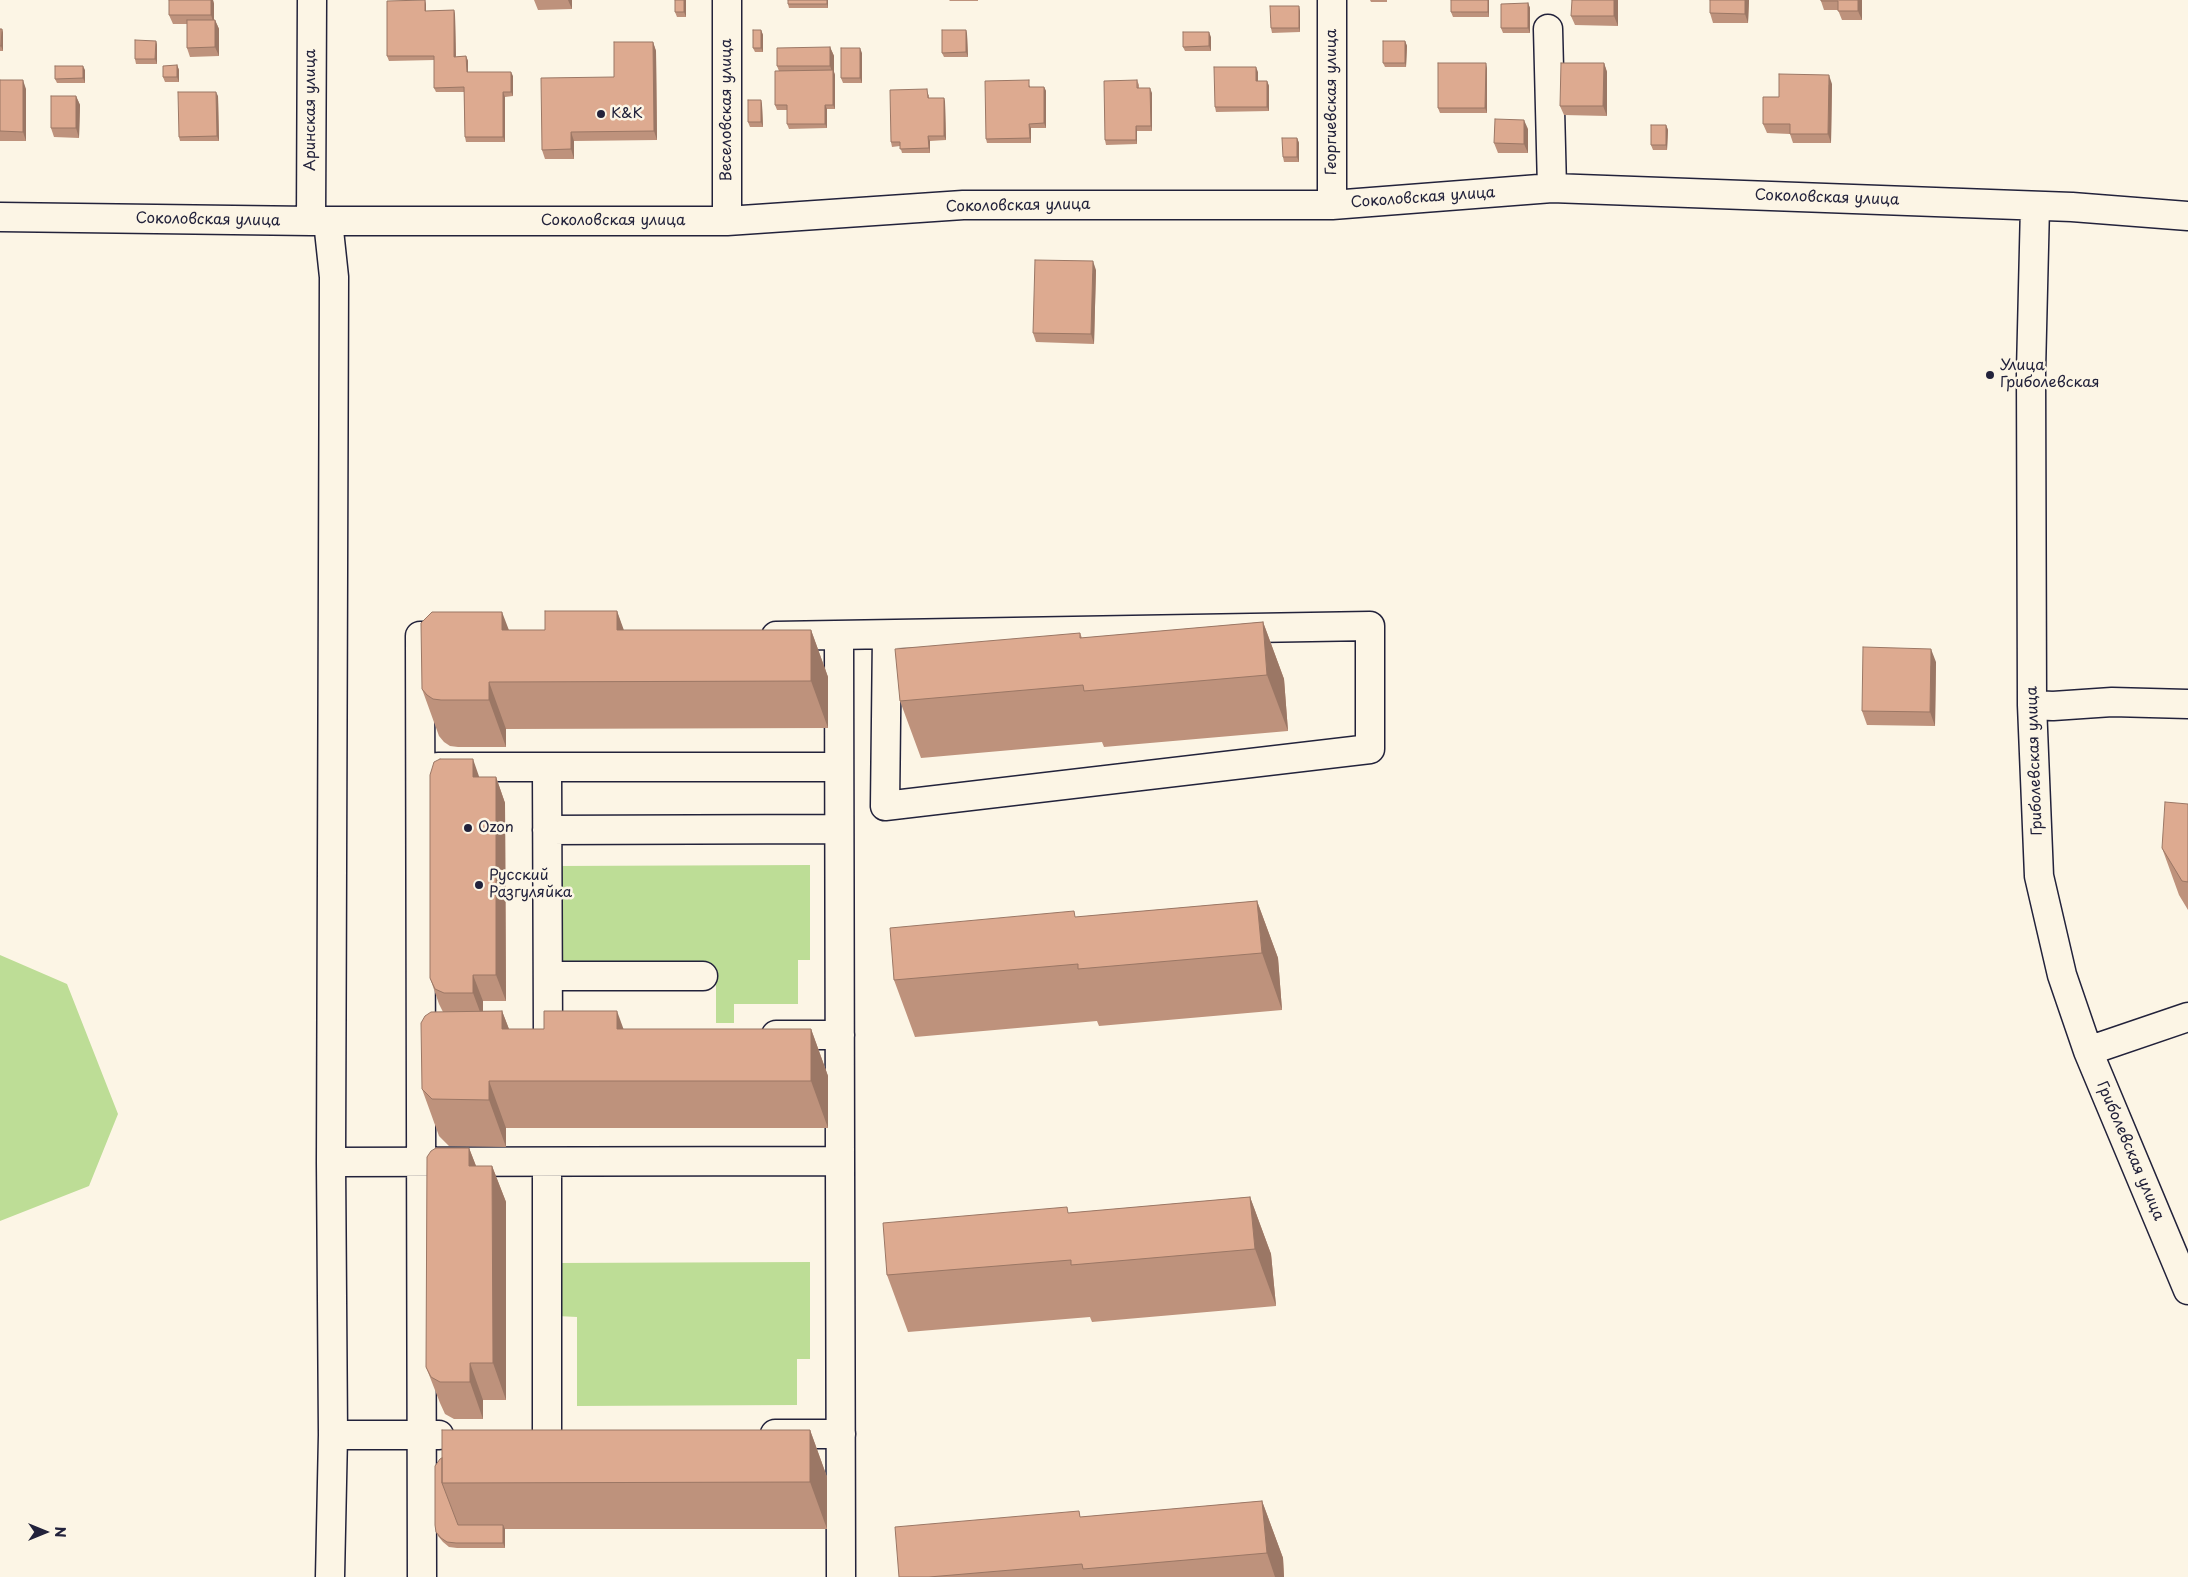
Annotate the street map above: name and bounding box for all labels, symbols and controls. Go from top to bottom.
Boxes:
street label: Георгиевская улица [1323,29,1341,175]
street label: Веселовская улица [718,39,736,181]
street label: Аринская улица [302,49,320,171]
place label: K&K [611,105,643,123]
marker: K&K [595,108,607,120]
street label: Соколовская улица [1350,184,1496,212]
street label: Соколовская улица [1754,186,1900,210]
street label: Соколовская улица [946,196,1090,216]
street label: Соколовская улица [136,210,280,230]
street label: Соколовская улица [541,212,685,230]
place label: Улица Гриболевская [2000,357,2100,392]
marker: Улица Гриболевская [1984,369,1996,381]
street label: Гриболевская улица [2023,686,2047,836]
place label: Ozon [478,819,514,837]
marker: Ozon [462,822,474,834]
place label: Русский Разгуляйка [489,867,572,902]
marker: Русский Разгуляйка [473,879,485,891]
street label: Гриболевская улица [2093,1079,2167,1223]
north arrow [20,1507,70,1557]
text: N [50,1526,71,1538]

